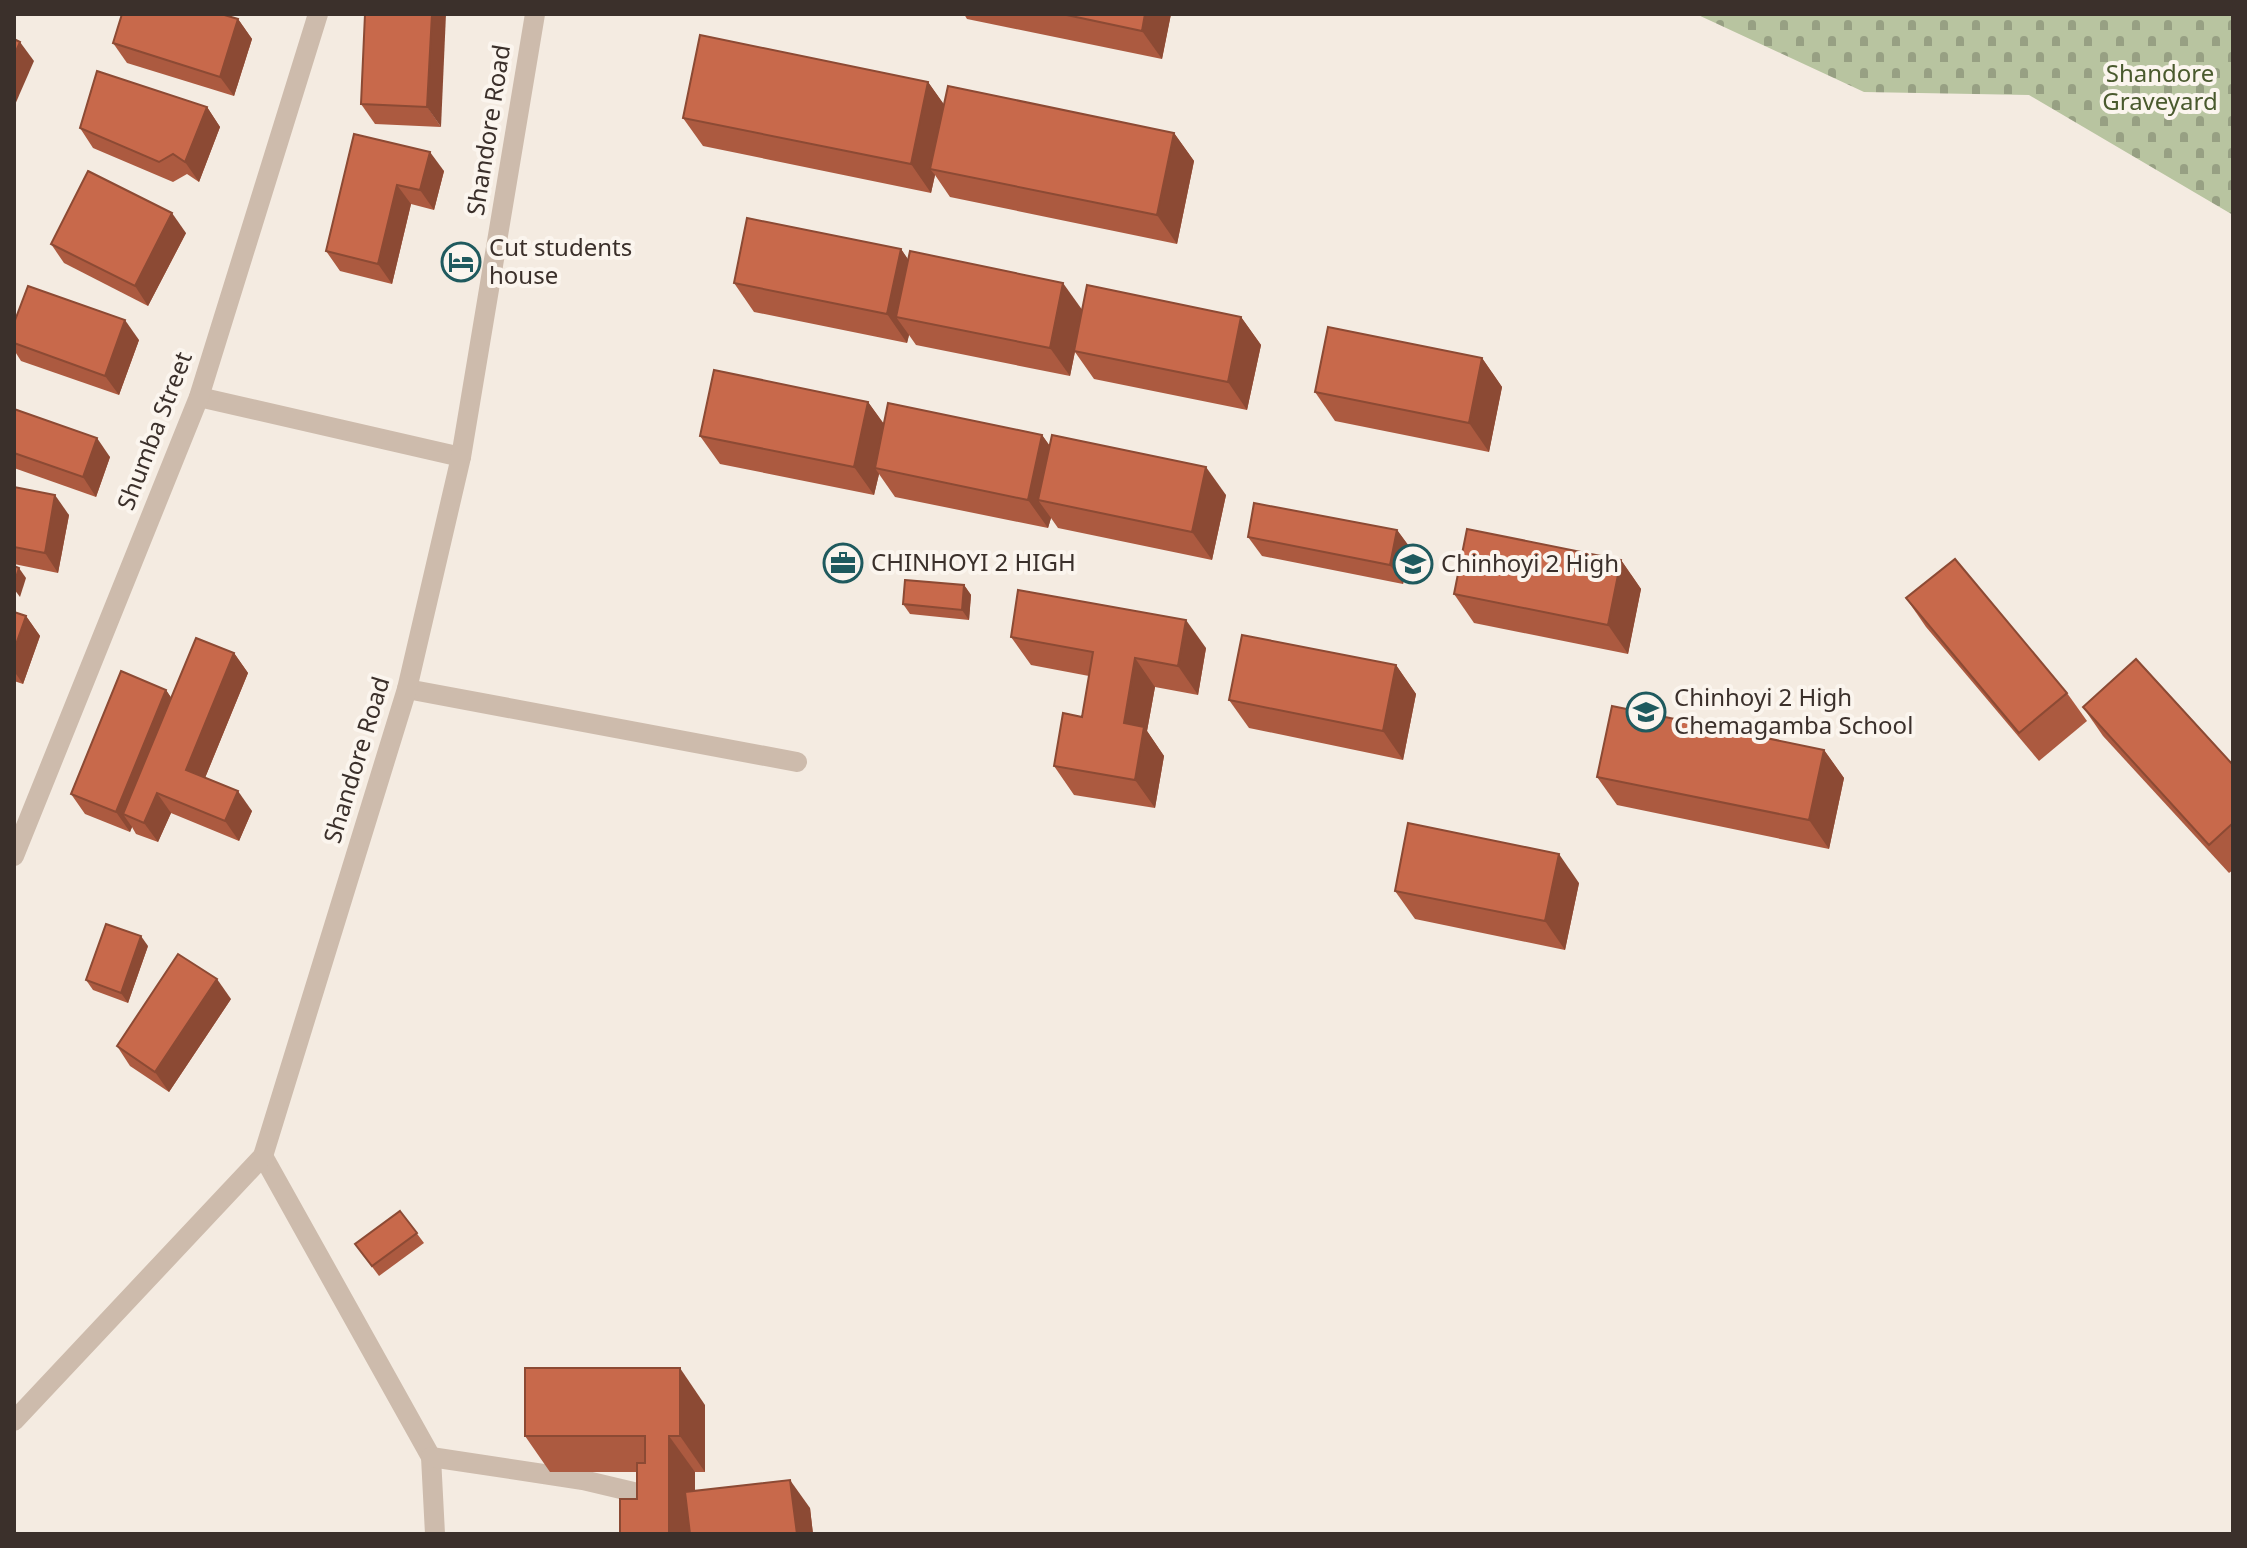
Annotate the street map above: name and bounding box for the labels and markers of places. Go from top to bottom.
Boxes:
place label: Cut students house [489,230,632,291]
hotel icon: Cut students house [440,241,482,283]
office icon: CHINHOYI 2 HIGH [822,542,864,584]
school or university icon: Chinhoyi 2 High [1392,543,1434,585]
place label: CHINHOYI 2 HIGH [871,545,1076,578]
place label: Chinhoyi 2 High [1441,546,1619,579]
place label: Chinhoyi 2 High Chemagamba School [1674,680,1913,741]
school or university icon: Chinhoyi 2 High Chemagamba School [1625,691,1667,733]

